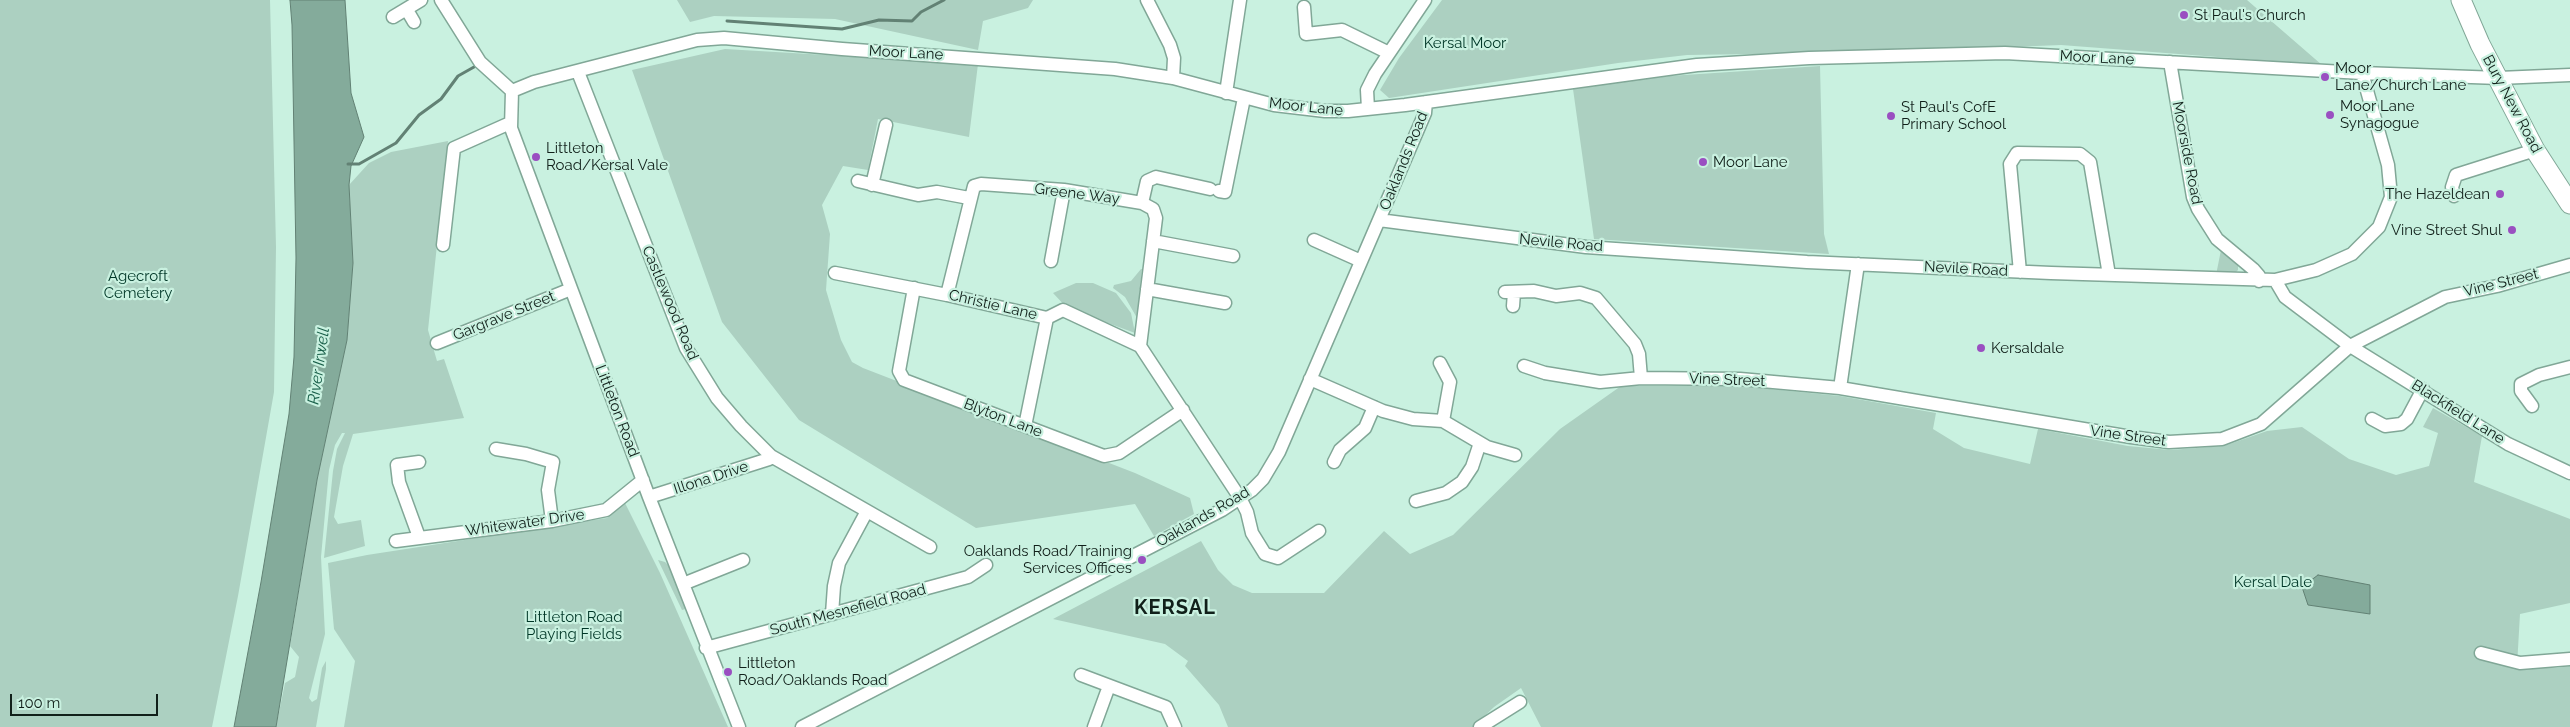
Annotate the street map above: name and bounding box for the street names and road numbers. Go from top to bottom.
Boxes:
street label: Moor Lane [868,42,944,64]
street label: Moor Lane [2059,47,2135,69]
street label: Bury New Road [2479,52,2545,156]
street label: Moor Lane [1268,94,1344,120]
street label: Moorside Road [2168,100,2206,206]
street label: Oaklands Road [1376,109,1432,213]
street label: Greene Way [1033,180,1121,208]
street label: Nevile Road [1518,230,1604,256]
street label: Castlewood Road [638,243,702,363]
street label: Nevile Road [1924,258,2008,280]
street label: Vine Street [2462,265,2540,301]
street label: Christie Lane [947,286,1039,324]
street label: Gargrave Street [450,287,558,345]
street label: Littleton Road [591,362,643,460]
street label: Vine Street [1689,370,1765,390]
street label: Blackfield Lane [2408,376,2508,448]
street label: Blyton Lane [961,395,1045,441]
street label: Vine Street [2089,422,2167,450]
street label: Illona Drive [671,457,751,499]
street label: Oaklands Road [1153,483,1253,551]
street label: Whitewater Drive [464,506,586,540]
street label: South Mesnefield Road [768,581,928,639]

